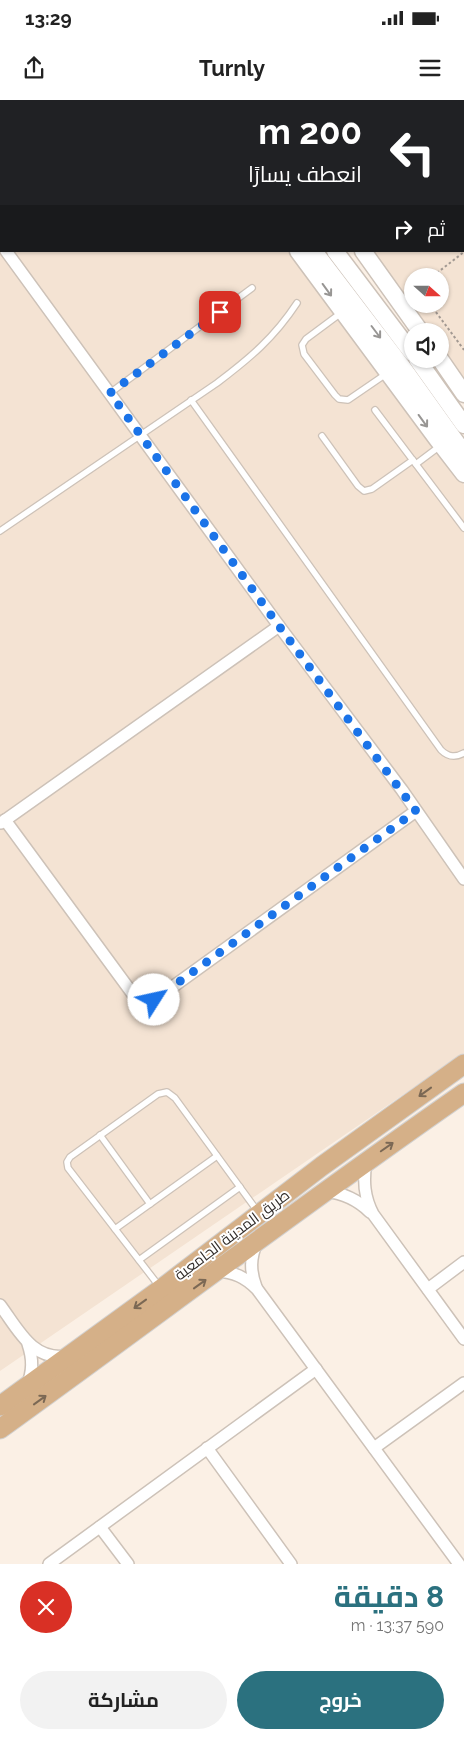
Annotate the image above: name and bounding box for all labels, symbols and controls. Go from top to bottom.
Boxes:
text: 13:29 [25,7,72,29]
icon: share [20,54,48,82]
icon: menu [416,54,444,82]
text: Turnly [199,55,265,81]
text: 200 m [258,111,362,152]
icon: left [380,120,445,185]
text: انعطف يسارًا [248,161,362,187]
icon: right [389,215,417,243]
text: ثم [427,218,445,240]
north arrow [404,268,449,312]
map controls [404,268,449,368]
one-way arrow [322,283,332,297]
pin [199,291,241,333]
icon: arrive [206,298,234,326]
button: sound [404,323,449,368]
one-way arrow [370,325,381,338]
one-way arrow [418,414,429,427]
position arrow [127,973,179,1025]
one-way arrow [418,1087,432,1097]
one-way arrow [380,1142,394,1152]
street label: طريق المدينة الجامعية [171,1186,294,1285]
one-way arrow [192,1279,206,1289]
one-way arrow [133,1299,147,1309]
one-way arrow [33,1395,47,1405]
text: 8 دقيقة [334,1579,444,1614]
button: close [20,1581,72,1633]
text: 590 m · 13:37 [351,1616,444,1635]
button: مشاركة [20,1671,227,1729]
button: خروج [237,1671,444,1729]

